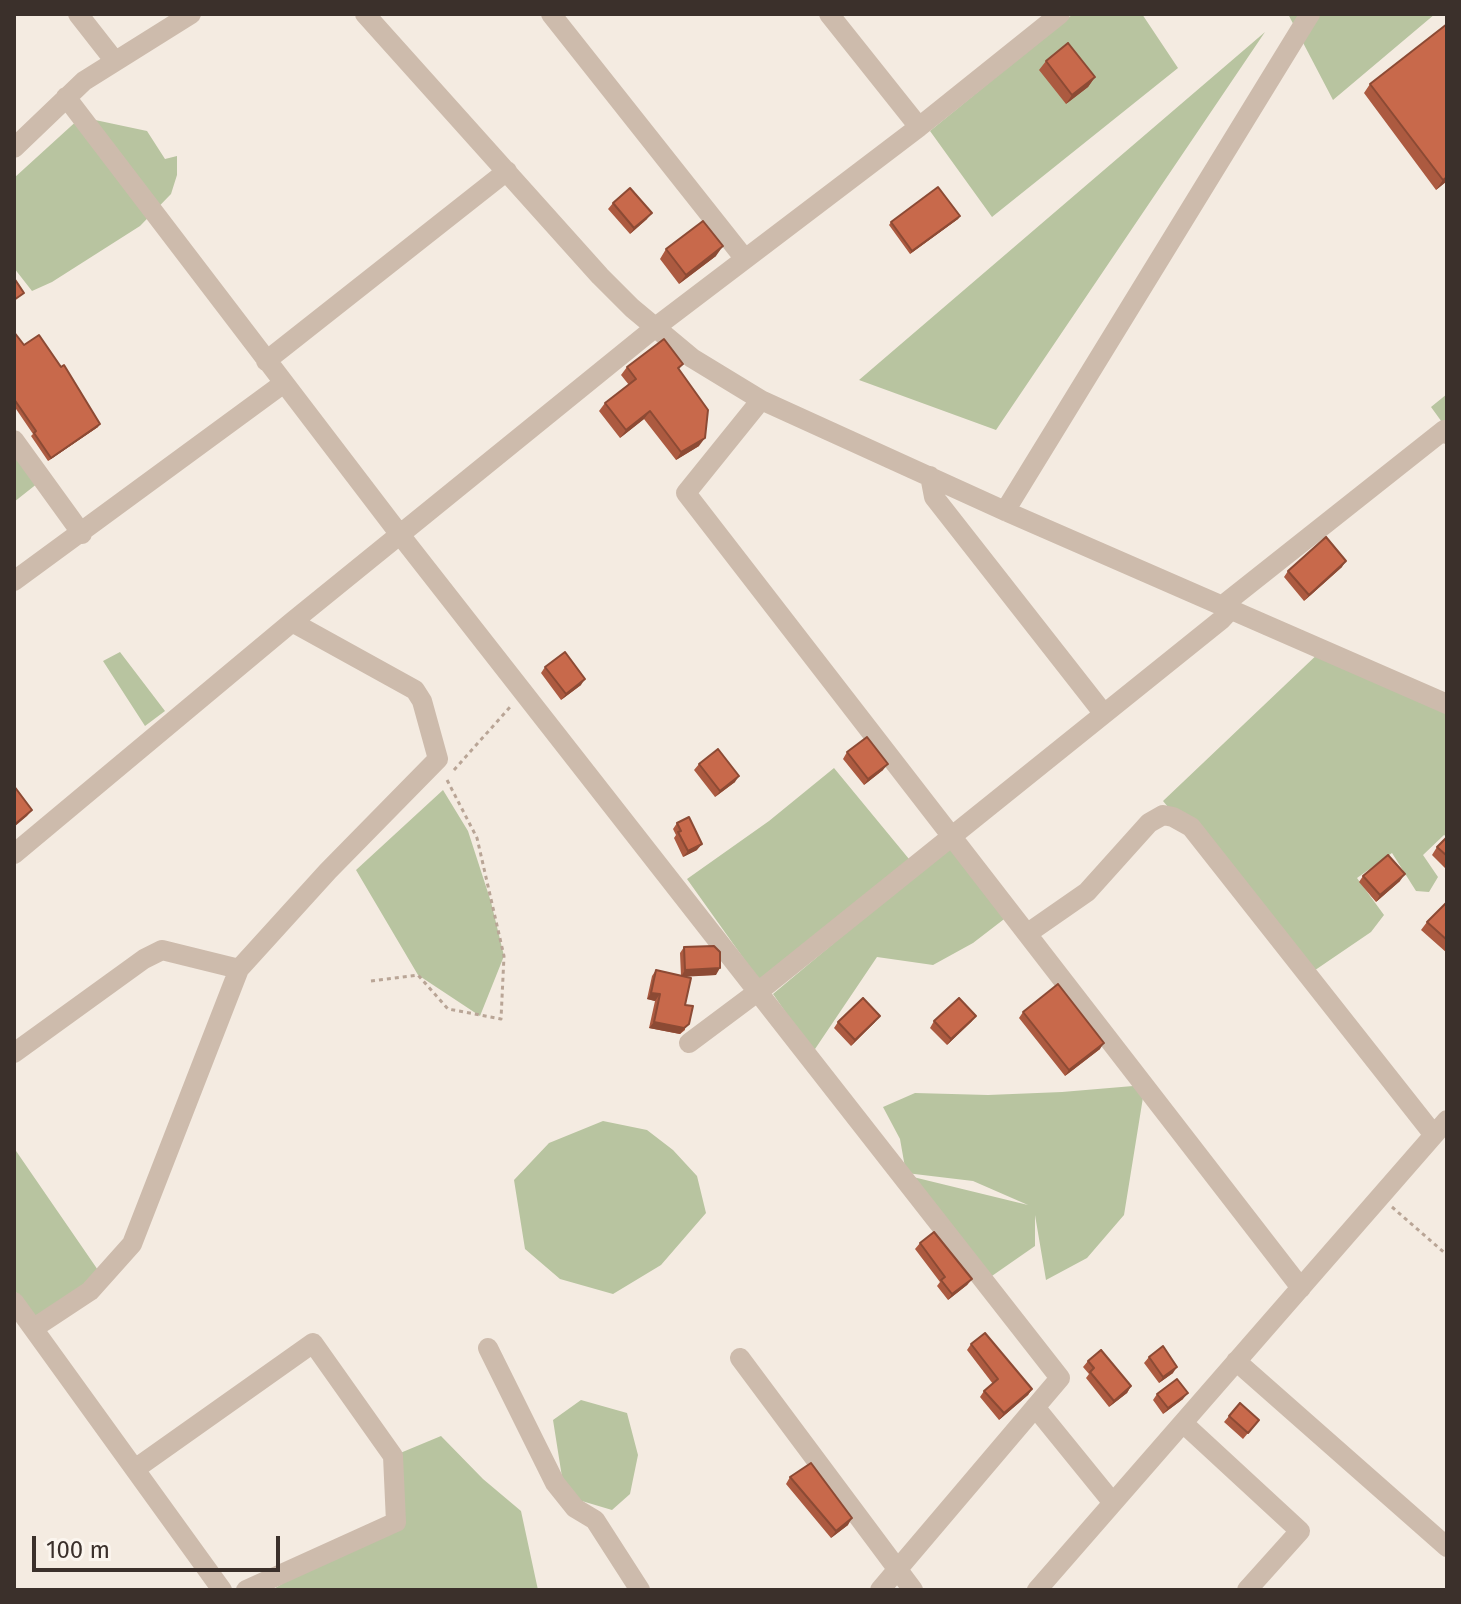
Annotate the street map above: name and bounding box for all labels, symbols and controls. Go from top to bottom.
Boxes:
scale bar [36,1520,284,1570]
text: 100 m [46,1536,110,1564]

